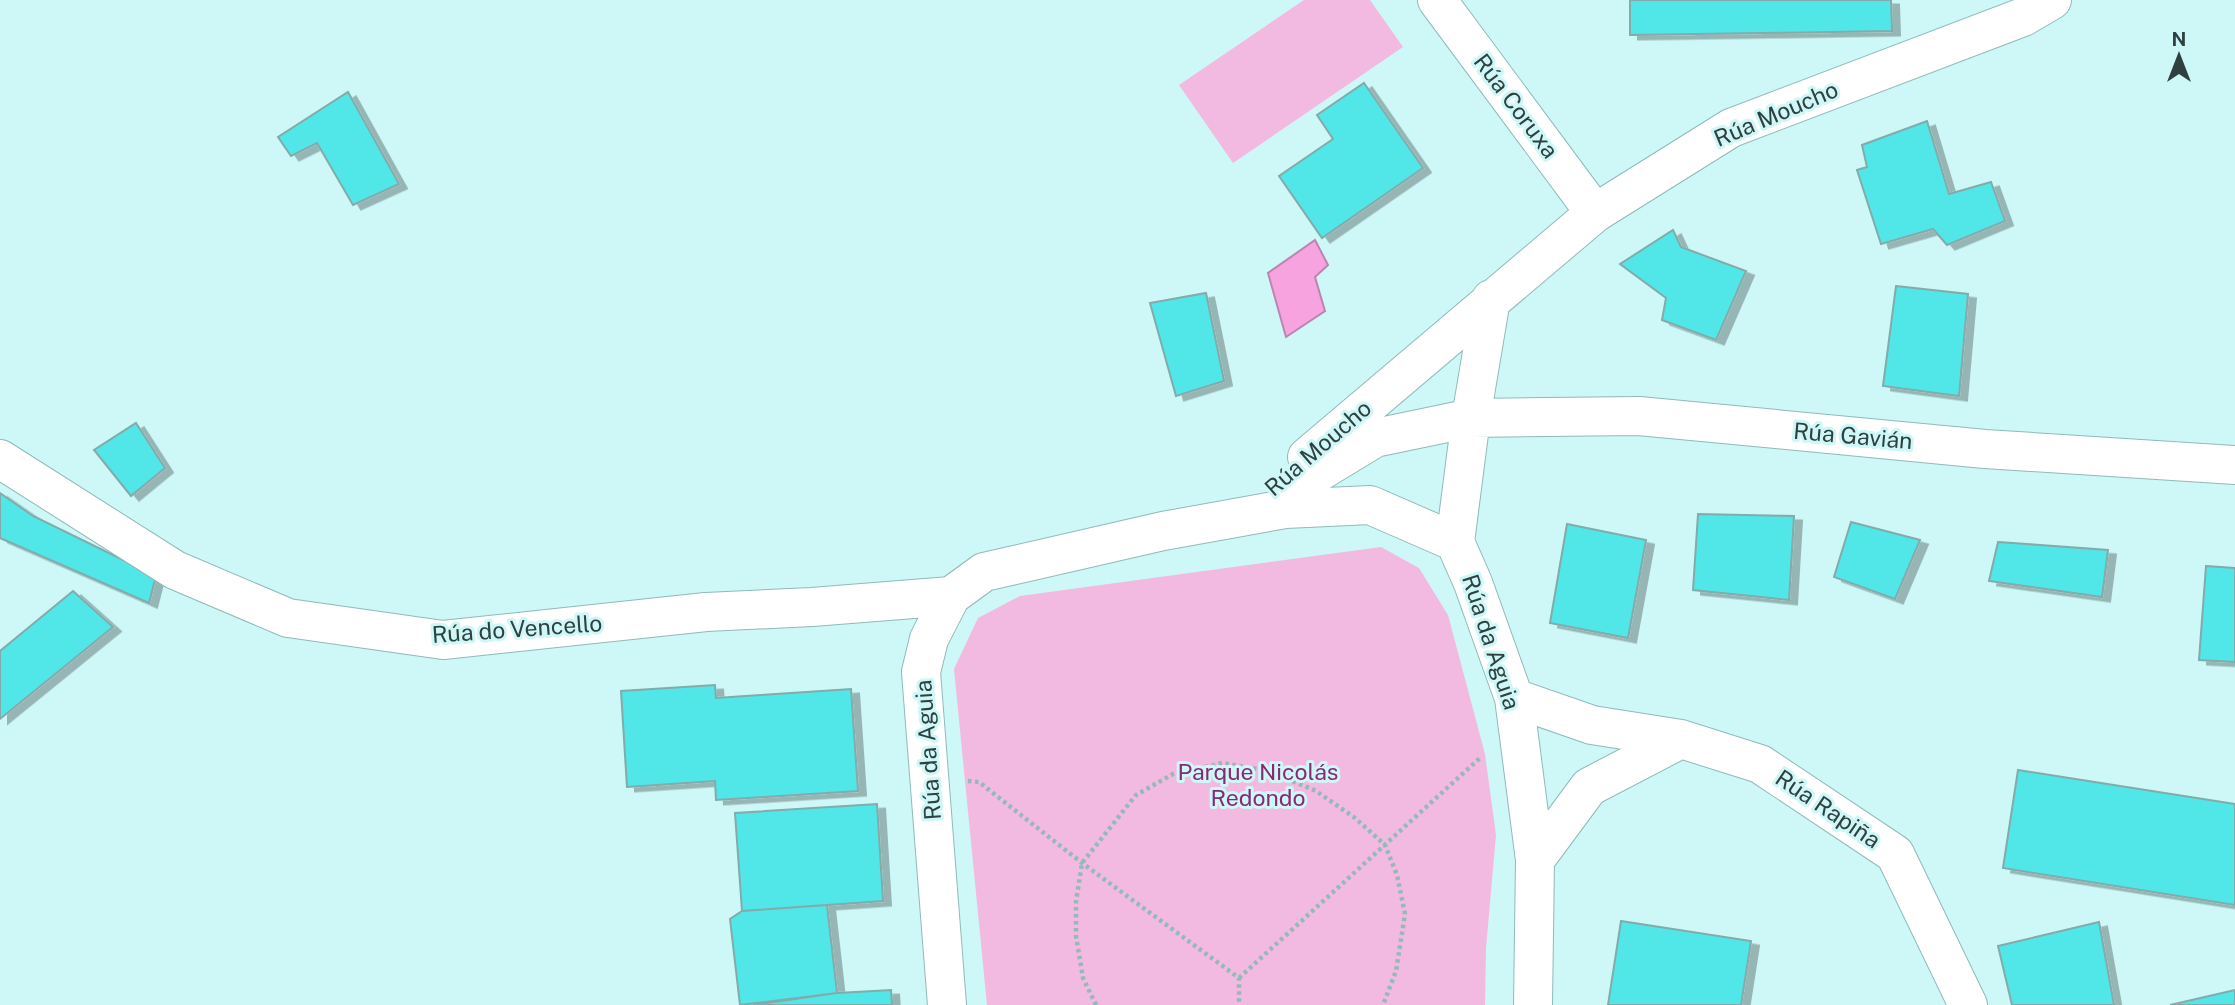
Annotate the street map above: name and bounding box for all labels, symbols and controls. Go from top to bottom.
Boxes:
north arrow [2144,21,2214,91]
text: N [2172,28,2186,50]
street label: Rúa Coruxa [1468,48,1564,163]
street label: Rúa Moucho [1710,75,1842,152]
street label: Rúa Moucho [1259,394,1376,501]
street label: Rúa Gavián [1792,417,1914,454]
street label: Rúa da Aguia [1457,571,1526,713]
street label: Rúa do Vencello [431,609,603,648]
street label: Rúa da Aguia [909,679,946,821]
park label: Parque Nicolás Redondo [1177,758,1339,811]
street label: Rúa Rapiña [1771,764,1886,853]

